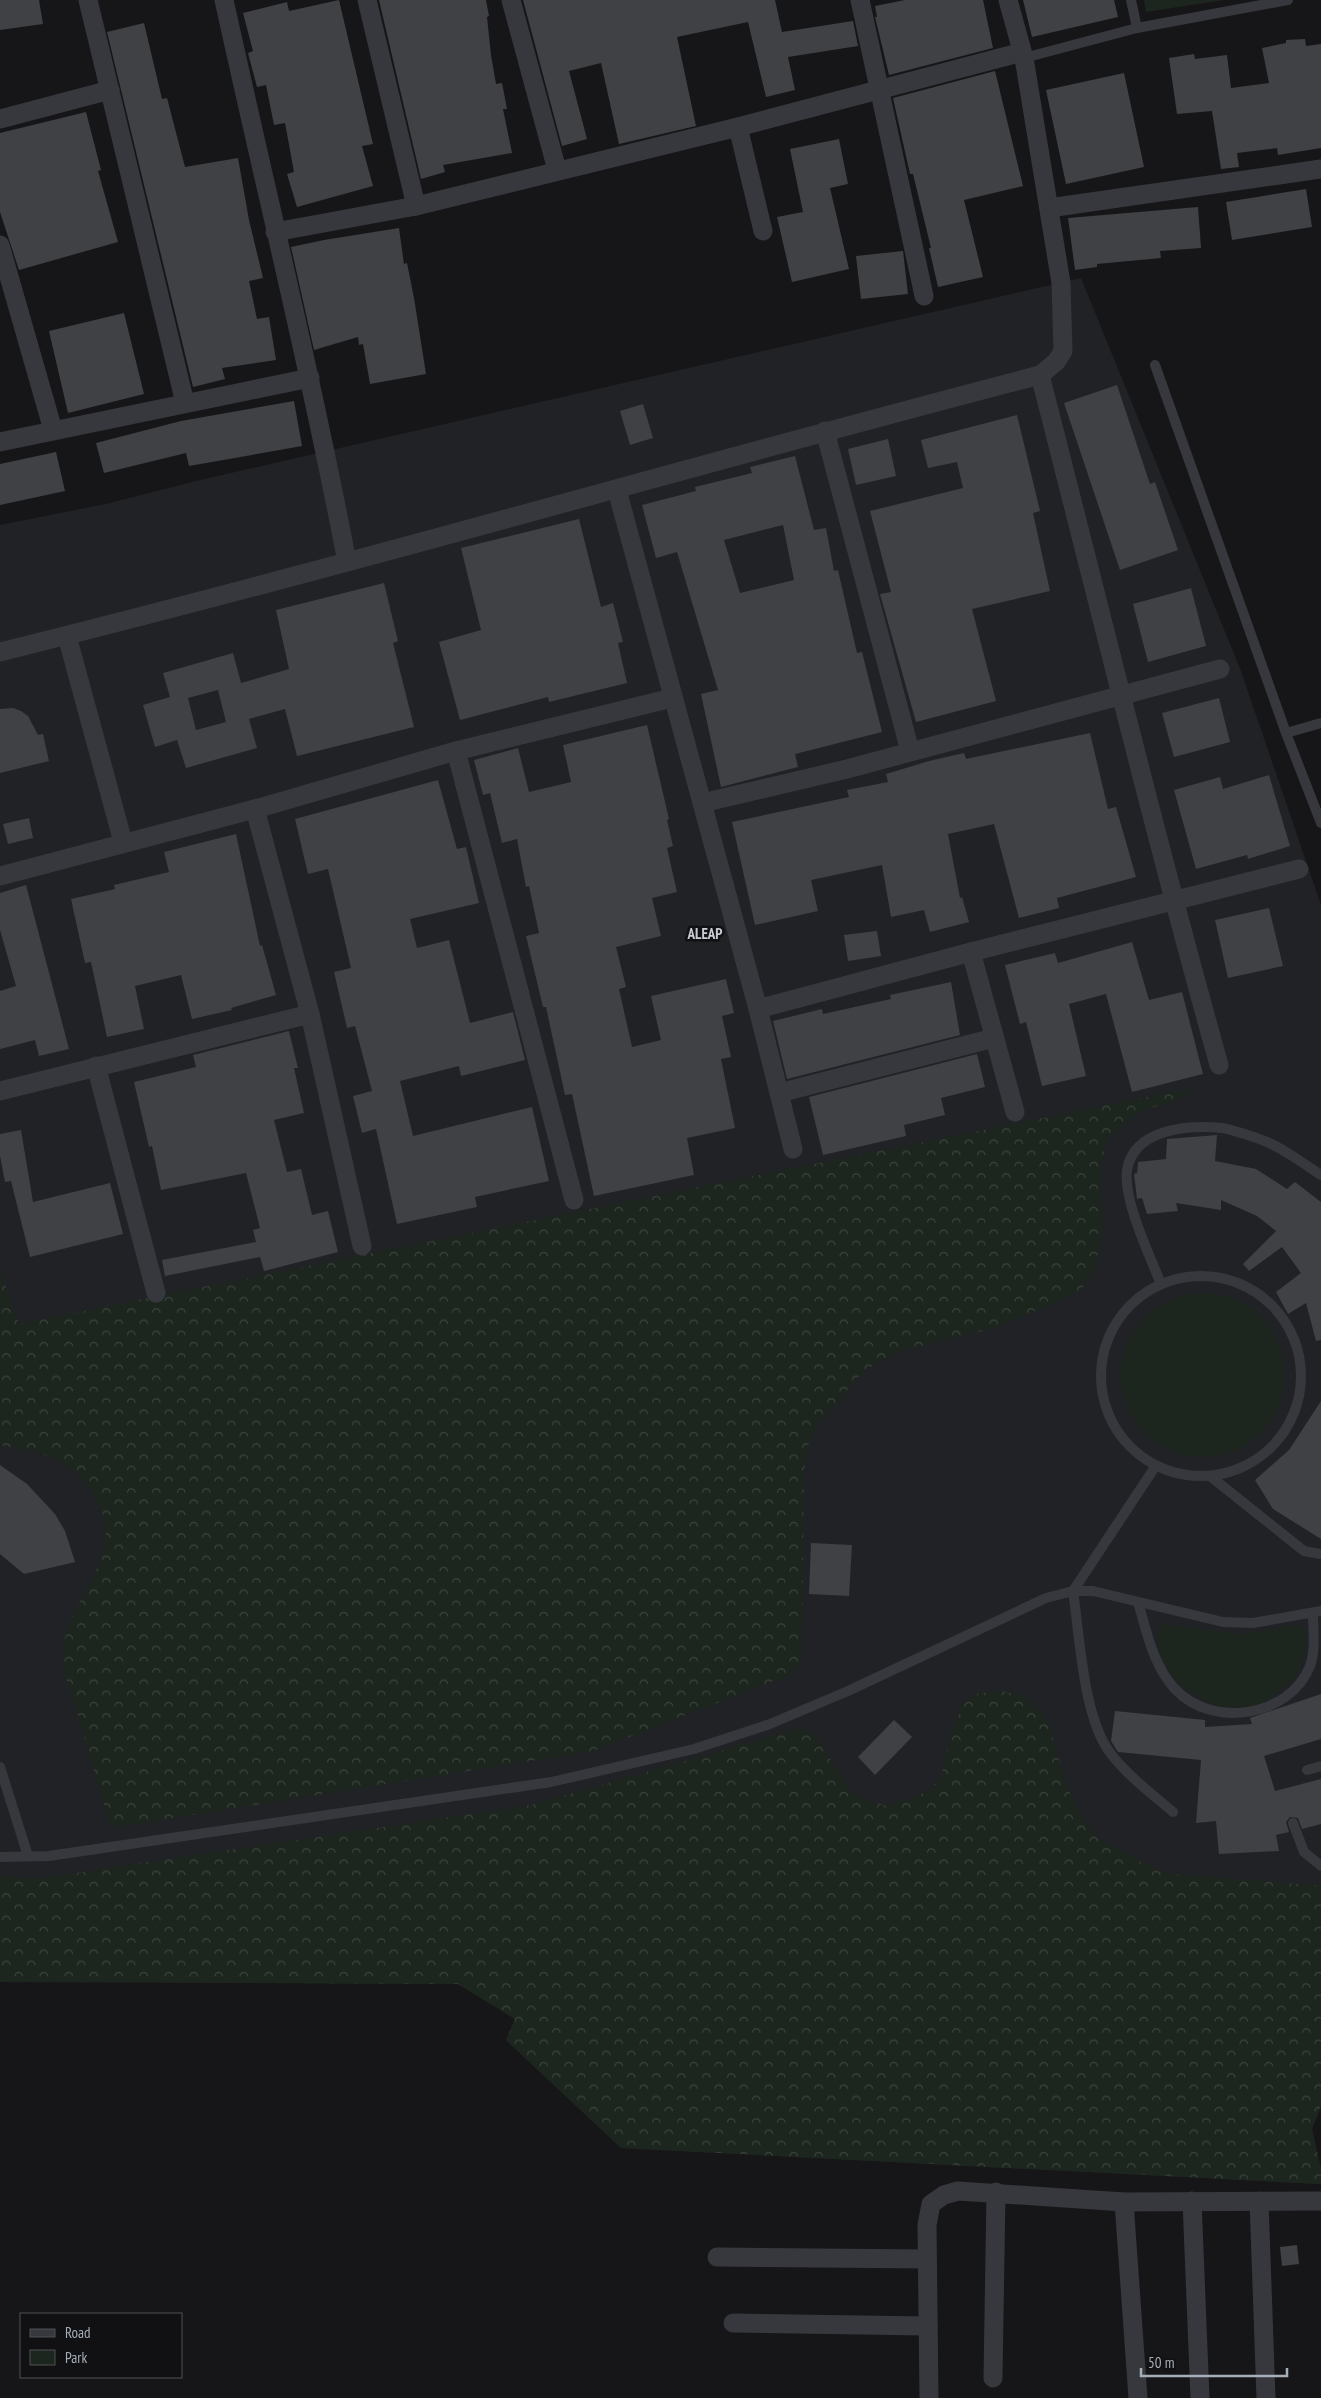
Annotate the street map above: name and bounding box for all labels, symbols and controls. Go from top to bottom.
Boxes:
district label: ALEAP [687,924,723,943]
legend [20,2313,182,2378]
text: Road [65,2323,91,2342]
scale bar [1141,2346,1287,2378]
text: Park [65,2348,87,2367]
text: 50 m [1148,2353,1174,2372]

